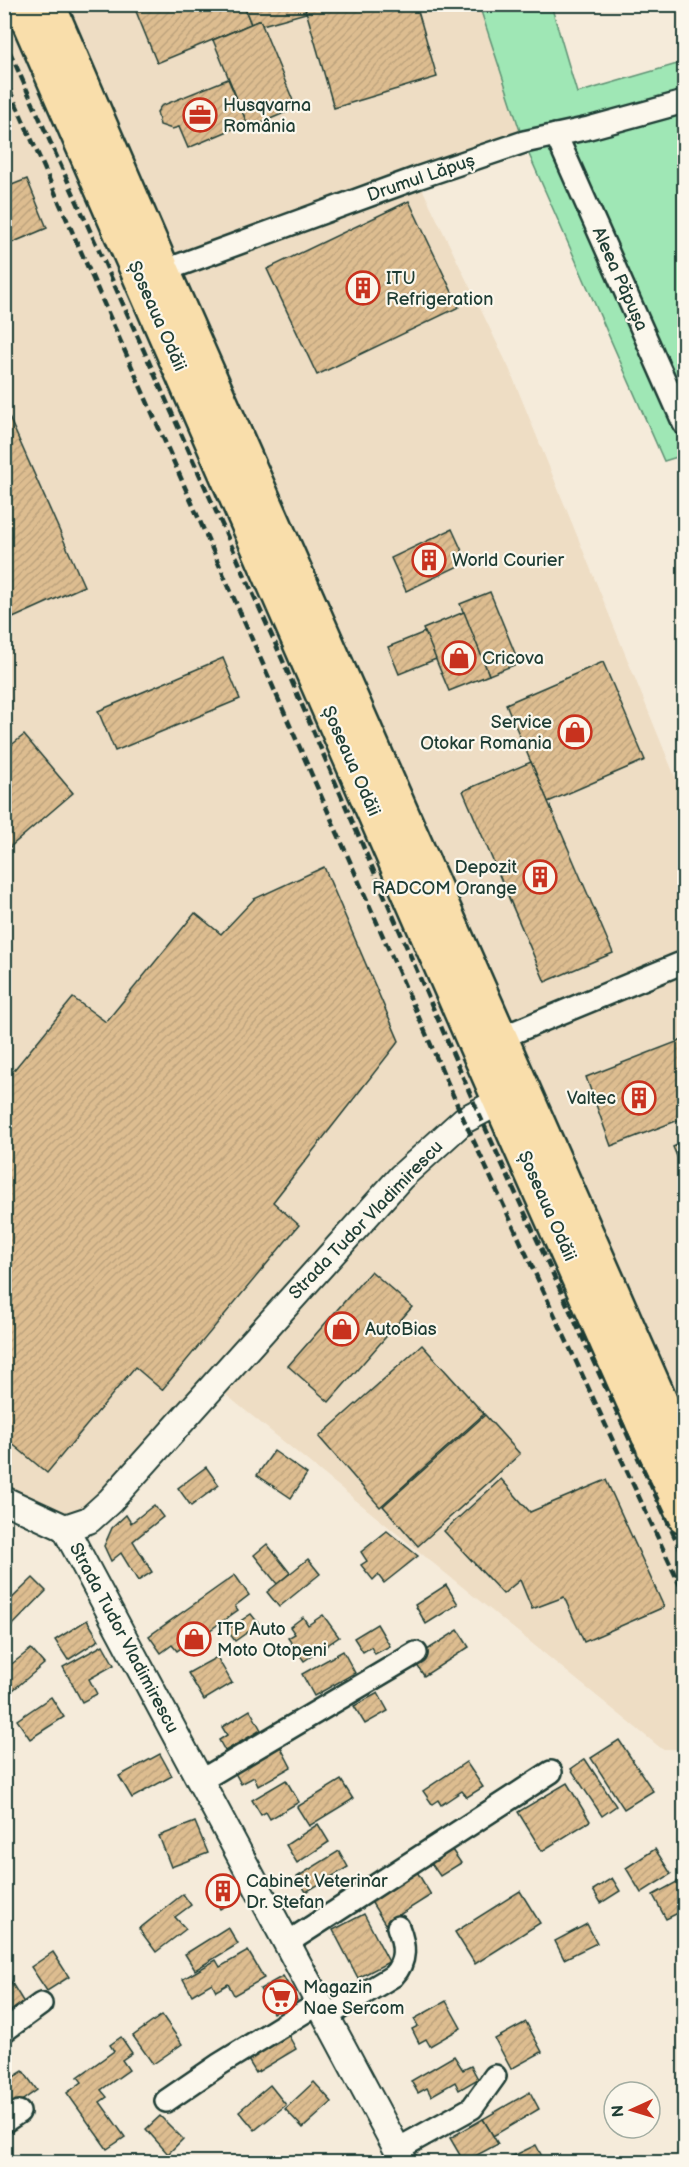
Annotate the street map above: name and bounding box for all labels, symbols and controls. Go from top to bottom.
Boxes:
place label: Husqvarna România [223,95,311,137]
office icon: Husqvarna România [182,97,218,133]
street label: Drumul Lăpuș [364,150,478,206]
street label: Aleea Păpușa [588,224,652,334]
street label: Șoseaua Odăii [123,258,191,374]
place label: ITU Refrigeration [386,268,493,310]
building icon: ITU Refrigeration [345,270,381,306]
building icon: World Courier [411,542,447,578]
place label: World Courier [452,550,564,571]
shop icon: Cricova [441,640,477,676]
place label: Cricova [482,648,544,669]
street label: Șoseaua Odăii [317,703,385,819]
place label: Service Otokar Romania [420,712,552,754]
shop icon: Service Otokar Romania [557,714,593,750]
place label: Depozit RADCOM Orange [372,857,517,899]
building icon: Depozit RADCOM Orange [522,859,558,895]
building icon: Valtec [621,1080,657,1116]
place label: Valtec [567,1088,616,1109]
street label: Strada Tudor Vladimirescu [285,1136,447,1304]
street label: Șoseaua Odăii [513,1148,581,1264]
shop icon: AutoBias [324,1311,360,1347]
place label: AutoBias [365,1319,437,1340]
street label: Strada Tudor Vladimirescu [65,1539,183,1737]
place label: ITP Auto Moto Otopeni [217,1619,327,1661]
shop icon: ITP Auto Moto Otopeni [176,1621,212,1657]
place label: Cabinet Veterinar Dr. Stefan [246,1871,388,1913]
building icon: Cabinet Veterinar Dr. Stefan [205,1873,241,1909]
place label: Magazin Nae Sercom [303,1977,404,2019]
supermarket icon: Magazin Nae Sercom [262,1979,298,2015]
north arrow [602,2080,662,2140]
text: N [609,2104,628,2118]

